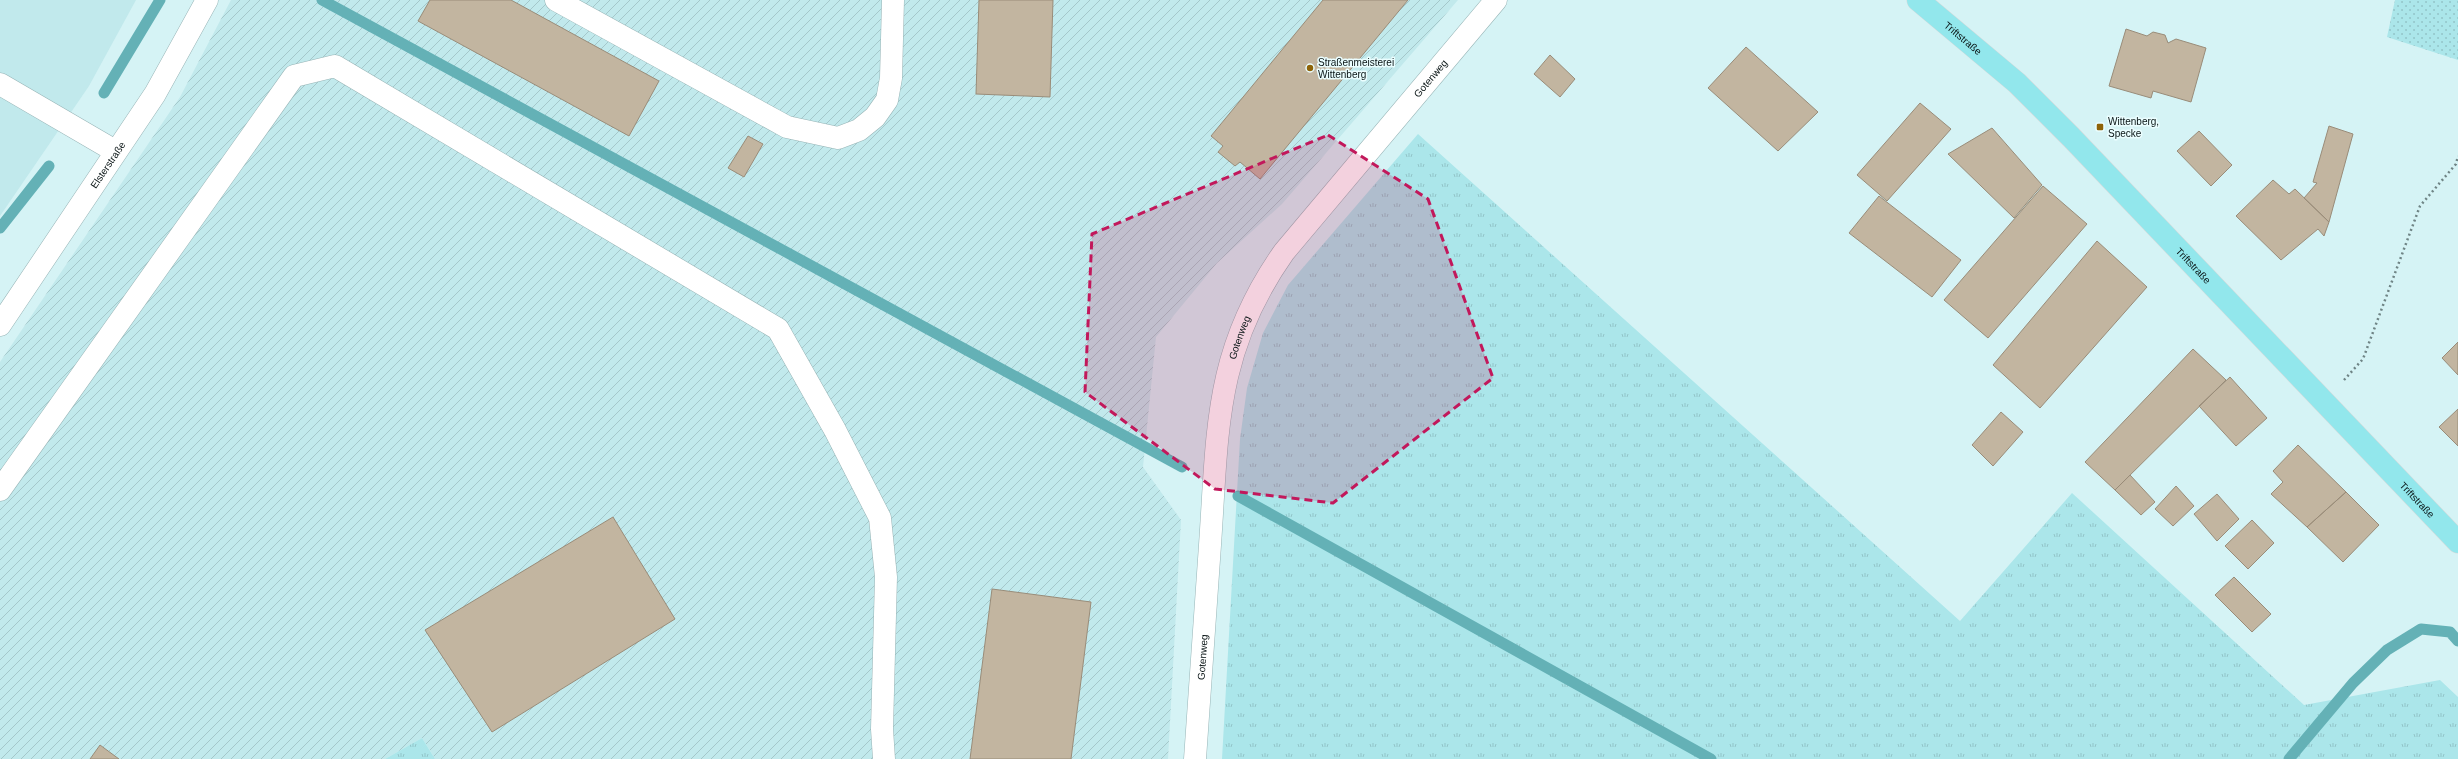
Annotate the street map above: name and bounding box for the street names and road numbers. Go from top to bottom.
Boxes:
street label: Triftstraße [1942,19,1984,57]
street label: Gotenweg [1411,57,1449,99]
street label: Elsterstraße [88,139,127,190]
street label: Triftstraße [2174,245,2213,286]
street label: Gotenweg [1226,314,1252,361]
street label: Triftstraße [2398,479,2437,520]
street label: Gotenweg [1195,634,1209,680]

